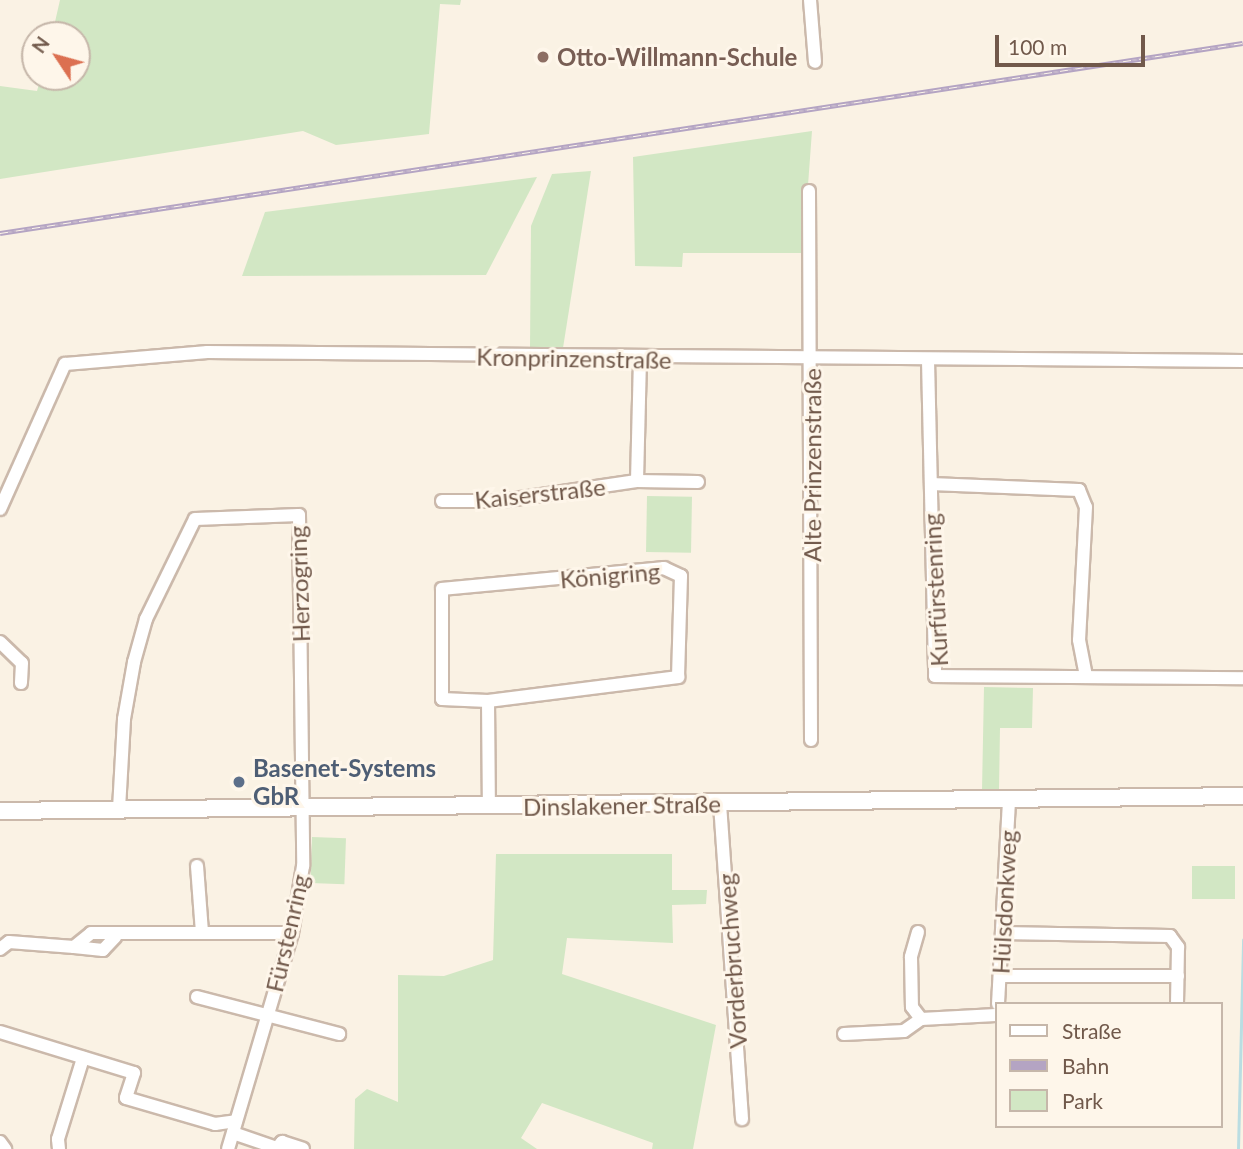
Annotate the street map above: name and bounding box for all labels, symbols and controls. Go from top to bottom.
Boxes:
north arrow [21,21,91,91]
scale bar [998,21,1148,65]
text: N [27,32,54,57]
text: 100 m [1008,34,1067,59]
place label: Otto-Willmann-Schule [557,43,797,71]
marker: Otto-Willmann-Schule [535,49,551,65]
street label: Kronprinzenstraße [476,342,672,374]
street label: Alte Prinzenstraße [798,368,826,562]
street label: Kaiserstraße [473,472,607,514]
street label: Kurfürstenring [917,513,953,667]
street label: Herzogring [283,525,315,643]
street label: Königring [559,556,661,594]
place label: Basenet-Systems GbR [253,754,436,810]
marker: Basenet-Systems GbR [231,774,247,790]
street label: Dinslakener Straße [523,789,721,821]
street label: Hülsdonkweg [986,829,1022,975]
street label: Fürstenring [259,871,315,995]
street label: Vorderbruchweg [712,873,752,1049]
legend [995,1002,1222,1128]
text: Straße [1062,1018,1122,1043]
text: Bahn [1062,1053,1109,1078]
text: Park [1062,1088,1103,1113]

